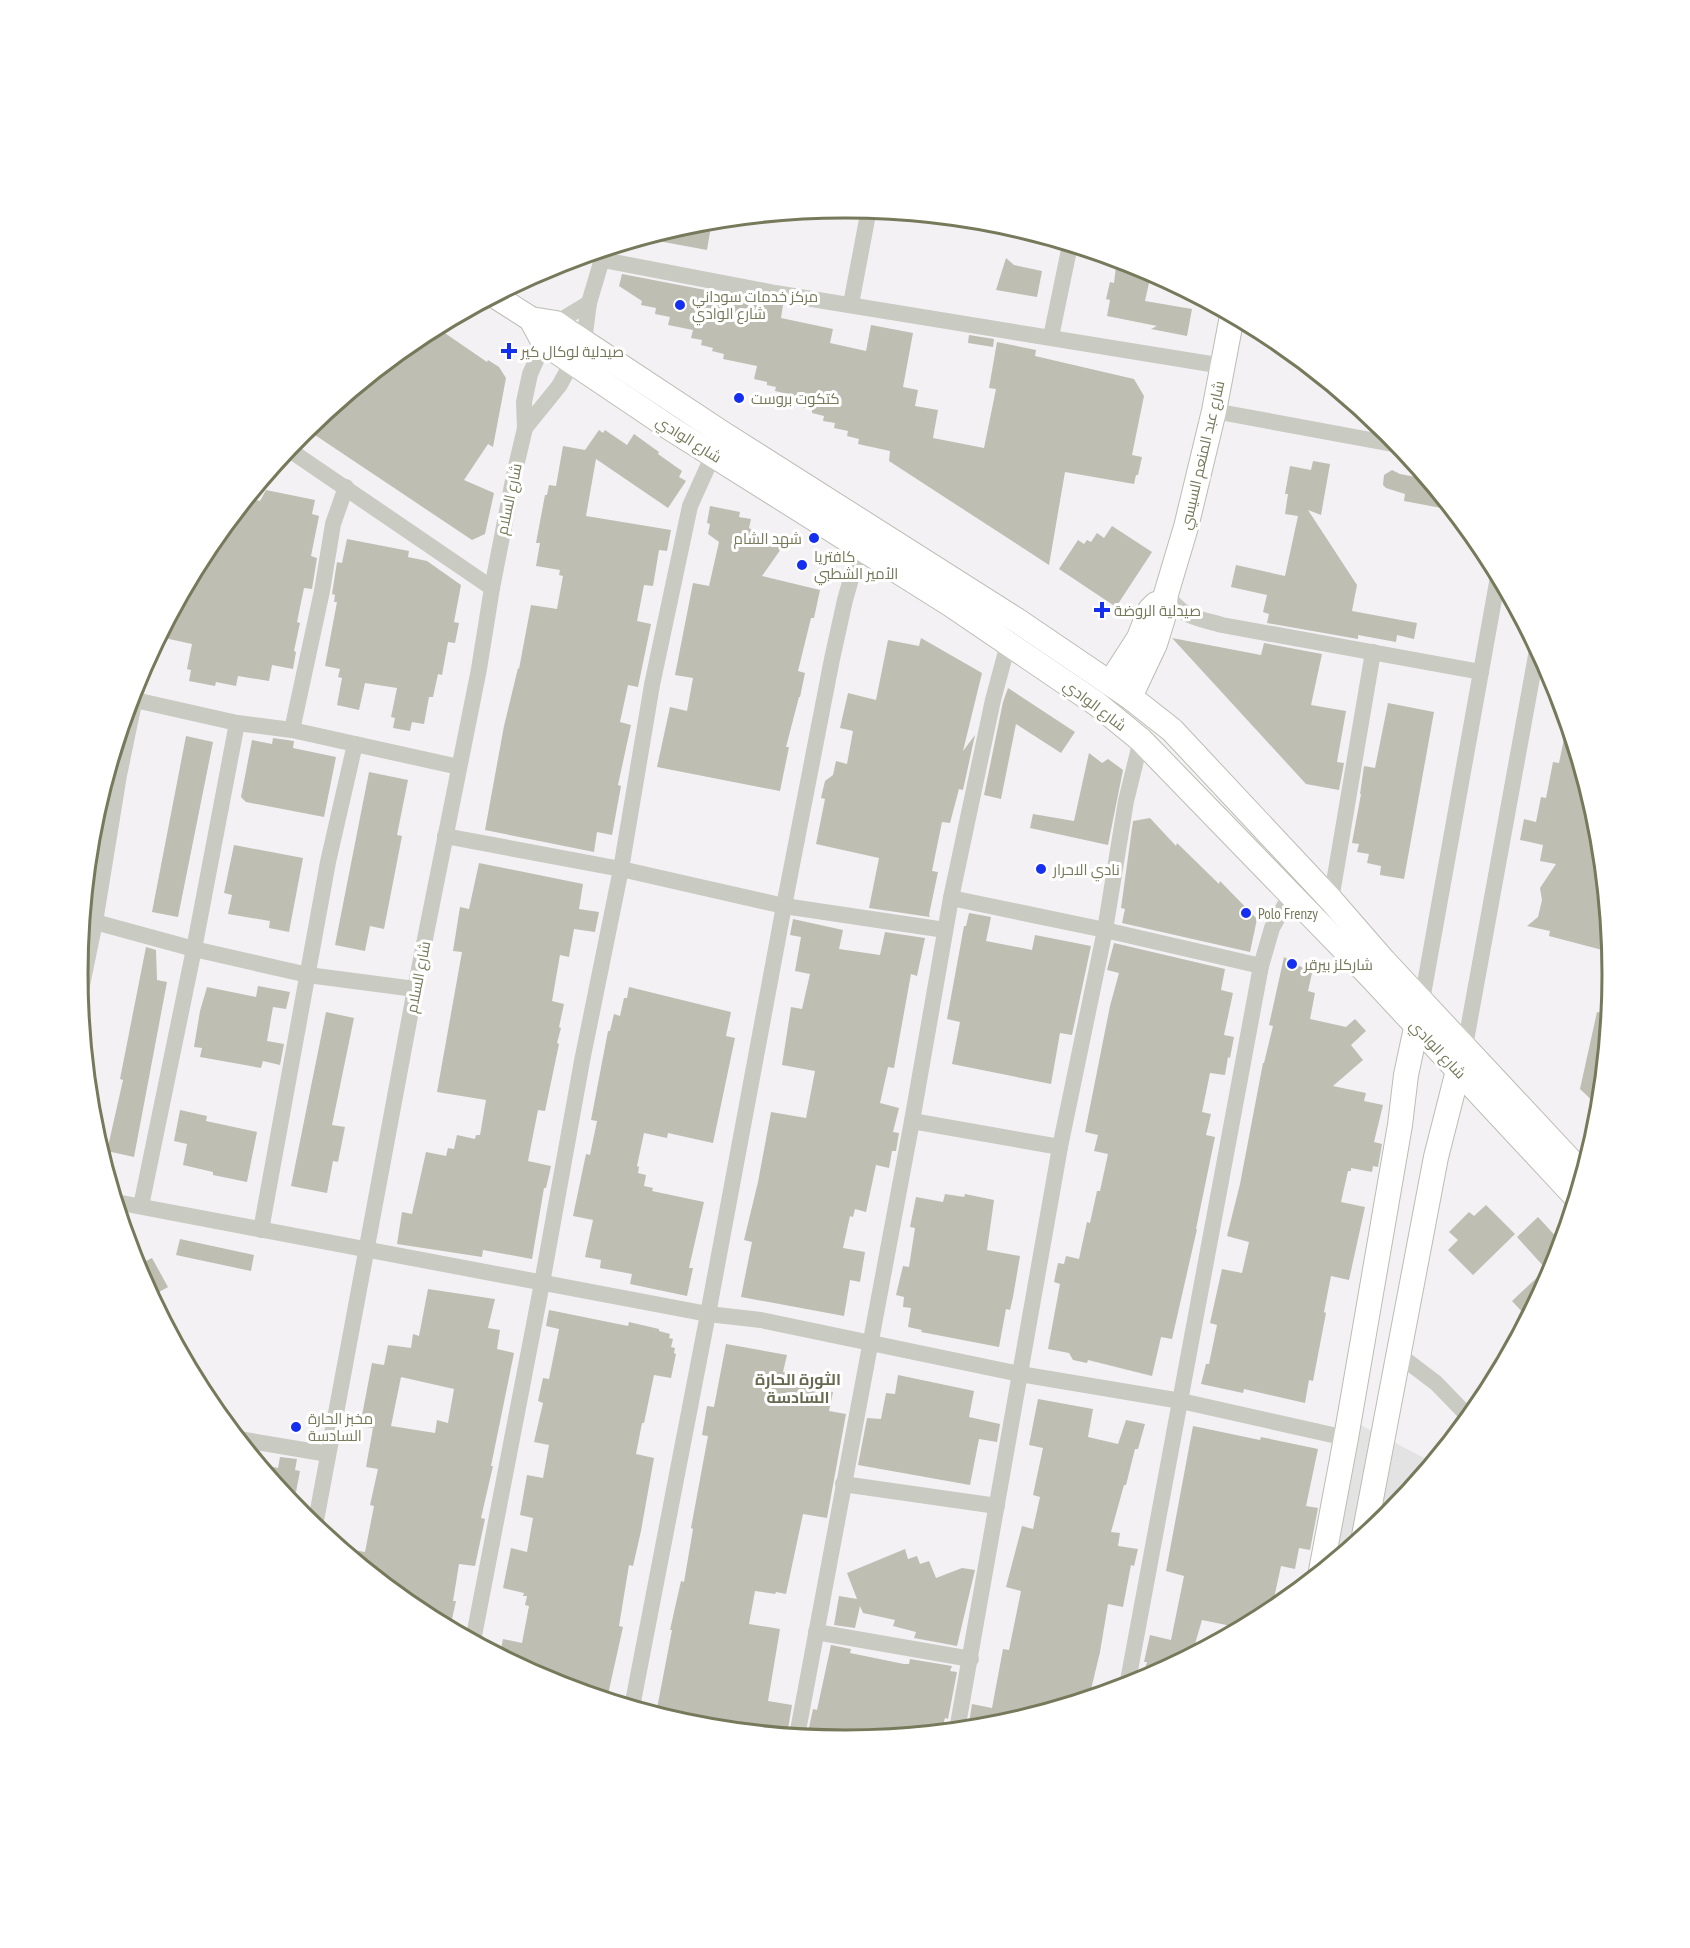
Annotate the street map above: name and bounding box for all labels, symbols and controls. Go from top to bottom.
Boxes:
place label: مركز خدمات سوداني شارع الوادي [692,287,818,326]
marker: مركز خدمات سوداني شارع الوادي [673,298,687,312]
place label: صيدلية لوكال كير [520,342,624,361]
marker: صيدلية لوكال كير [502,344,516,358]
street label: شارع عبد المنعم السيسي [1176,379,1231,532]
place label: كتكوت بروست [751,389,840,408]
marker: كتكوت بروست [732,391,746,405]
street label: شارع الوادي [651,411,725,469]
street label: شارع السلام [492,461,528,537]
place label: شهد الشام [734,529,802,549]
marker: شهد الشام [807,531,821,545]
place label: كافتريا الأمير الشطبي [814,547,898,586]
marker: كافتريا الأمير الشطبي [795,558,809,572]
place label: صيدلية الروضة [1114,601,1201,620]
marker: صيدلية الروضة [1095,603,1109,617]
street label: شارع الوادي [1058,675,1130,737]
place label: نادي الاحرار [1052,860,1120,882]
marker: نادي الاحرار [1034,862,1048,876]
place label: Polo Frenzy [1258,904,1318,923]
marker: Polo Frenzy [1239,906,1253,920]
street label: شارع السلام [402,939,436,1015]
place label: شاركلز بيرقر [1303,955,1373,974]
marker: شاركلز بيرقر [1285,957,1299,971]
street label: شارع الوادي [1404,1016,1470,1085]
district label: الثورة الحارة السادسة [755,1369,841,1407]
place label: مخبز الحارة السادسة [308,1409,373,1445]
marker: مخبز الحارة السادسة [289,1420,303,1434]

